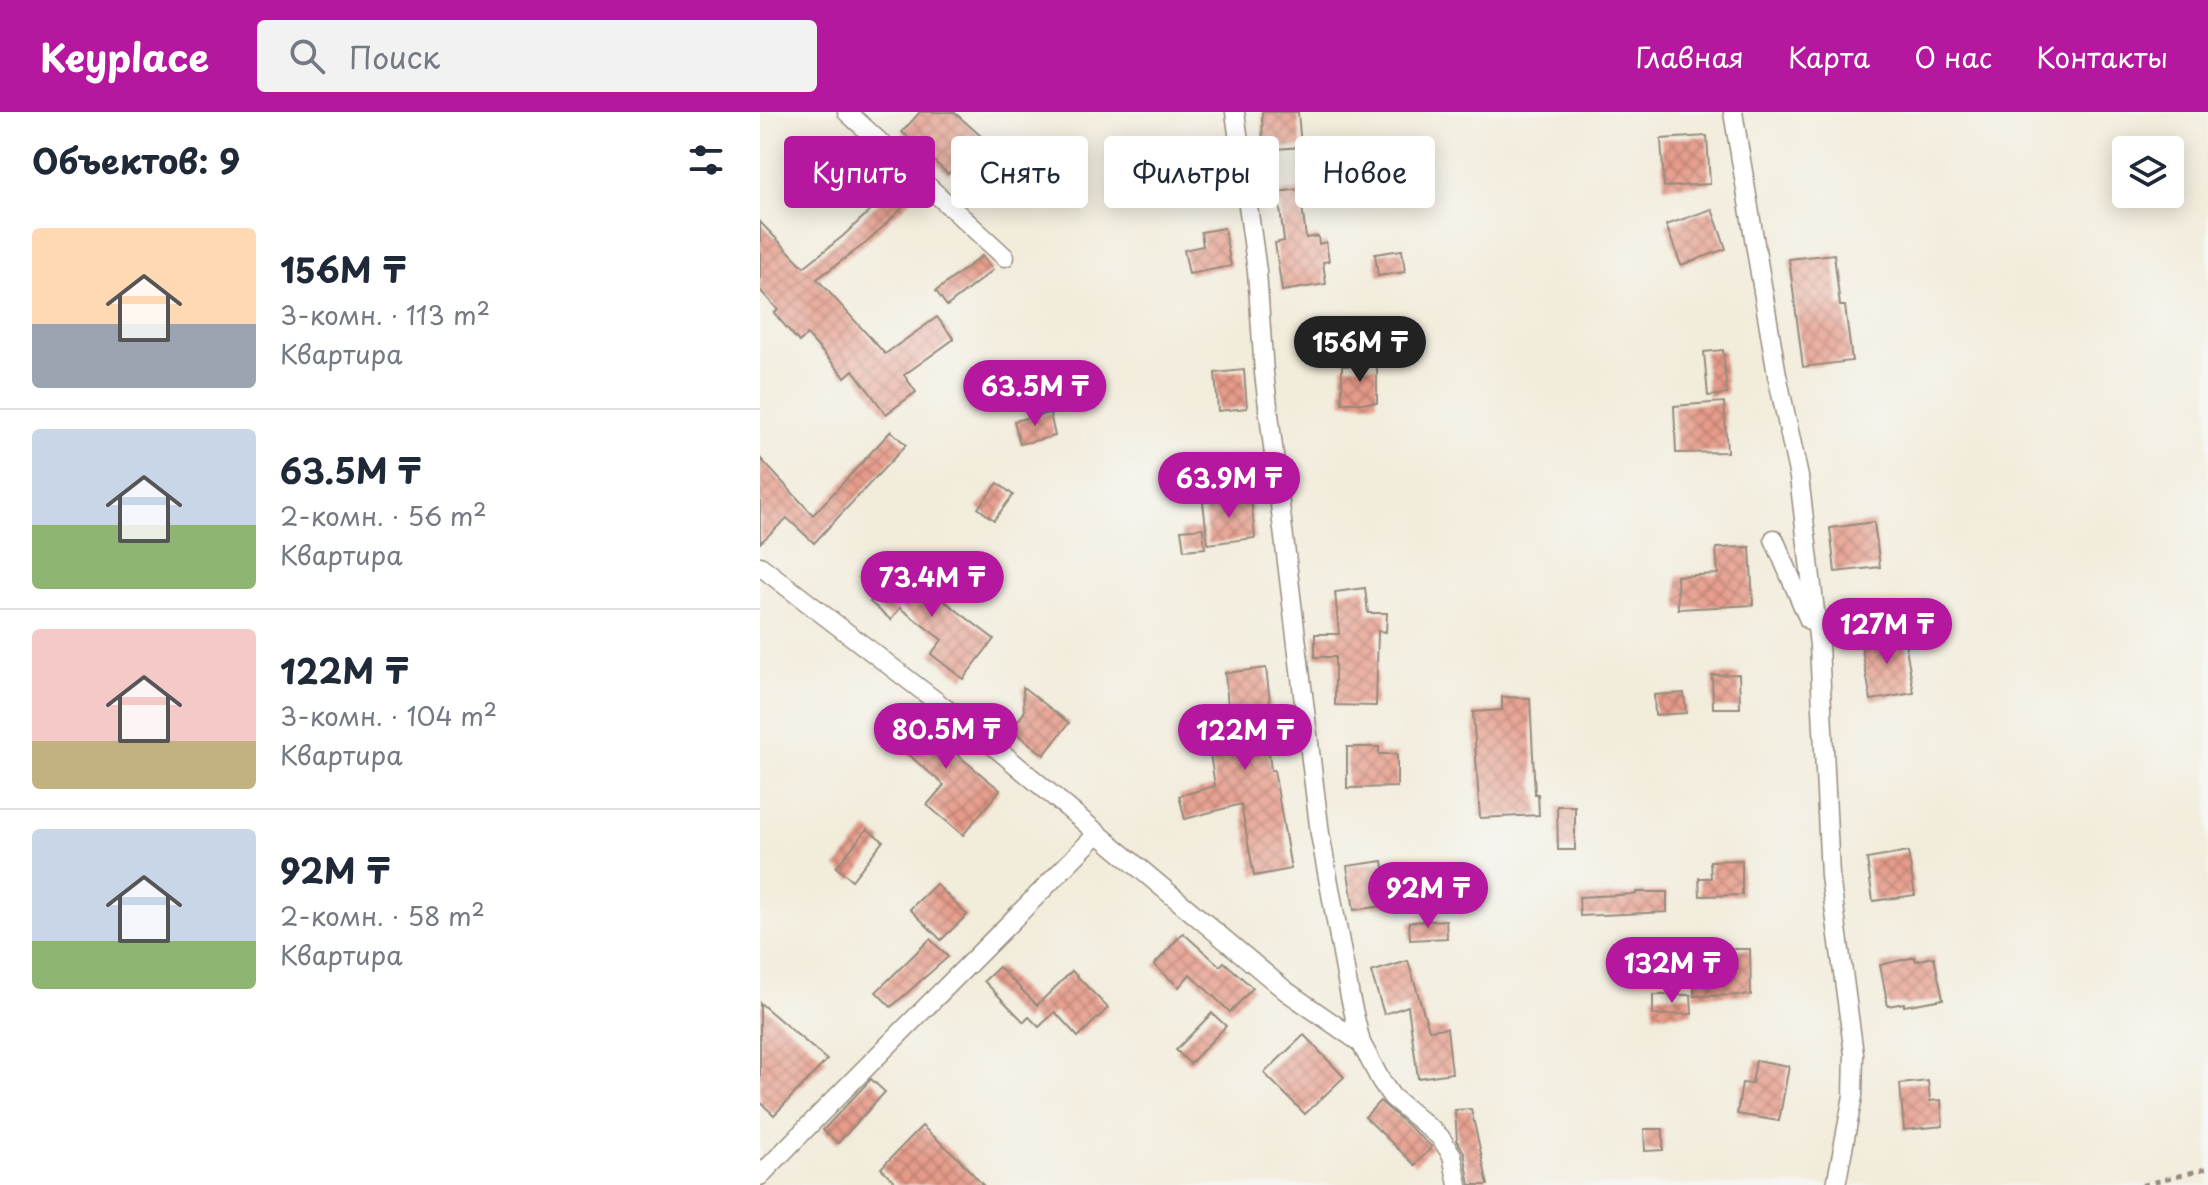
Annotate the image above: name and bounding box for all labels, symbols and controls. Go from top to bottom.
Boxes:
search box [257,20,817,92]
text: Keyplace [40,28,209,85]
icon: search [285,34,329,78]
text: Поиск [349,34,440,79]
text: Главная [1636,35,1744,78]
text: Карта [1788,35,1870,78]
text: О нас [1914,35,1992,78]
text: Контакты [2036,35,2168,78]
text: Объектов: 9 [32,134,240,186]
chip: Купить [784,136,935,208]
chip: Снять [951,136,1088,208]
chip: Фильтры [1104,136,1279,208]
chip: Новое [1295,136,1435,208]
map controls [2112,136,2184,208]
button: layers [2112,136,2184,208]
icon: filters [684,138,728,182]
text: 156M ₸ [280,243,406,295]
icon: home [96,260,192,356]
text: 3-комн. · 113 m² [280,295,490,334]
pin: 156M ₸ [1295,316,1425,384]
text: 156M ₸ [1312,322,1408,361]
text: Квартира [280,334,403,373]
pin: 63.5M ₸ [961,360,1109,428]
text: 63.5M ₸ [981,366,1089,405]
text: 63.5M ₸ [280,444,421,496]
pin: 63.9M ₸ [1155,452,1303,520]
text: 63.9M ₸ [1176,458,1282,497]
icon: home [96,461,192,557]
text: 2-комн. · 56 m² [280,496,487,535]
text: Квартира [280,535,403,574]
pin: 73.4M ₸ [858,551,1006,619]
text: 73.4M ₸ [879,557,985,596]
pin: 127M ₸ [1822,598,1952,666]
text: 127M ₸ [1840,604,1934,643]
text: 122M ₸ [280,644,408,696]
icon: home [96,661,192,757]
text: 3-комн. · 104 m² [280,696,497,735]
pin: 80.5M ₸ [872,703,1020,771]
pin: 122M ₸ [1180,704,1310,772]
text: 80.5M ₸ [892,709,1000,748]
text: 122M ₸ [1196,710,1294,749]
text: Квартира [280,735,403,774]
text: 92M ₸ [280,844,390,896]
icon: home [96,861,192,957]
pin: 92M ₸ [1372,862,1484,930]
text: 92M ₸ [1386,868,1470,907]
text: 2-комн. · 58 m² [280,896,485,935]
text: Квартира [280,935,403,974]
pin: 132M ₸ [1607,937,1737,1005]
text: 132M ₸ [1624,943,1720,982]

